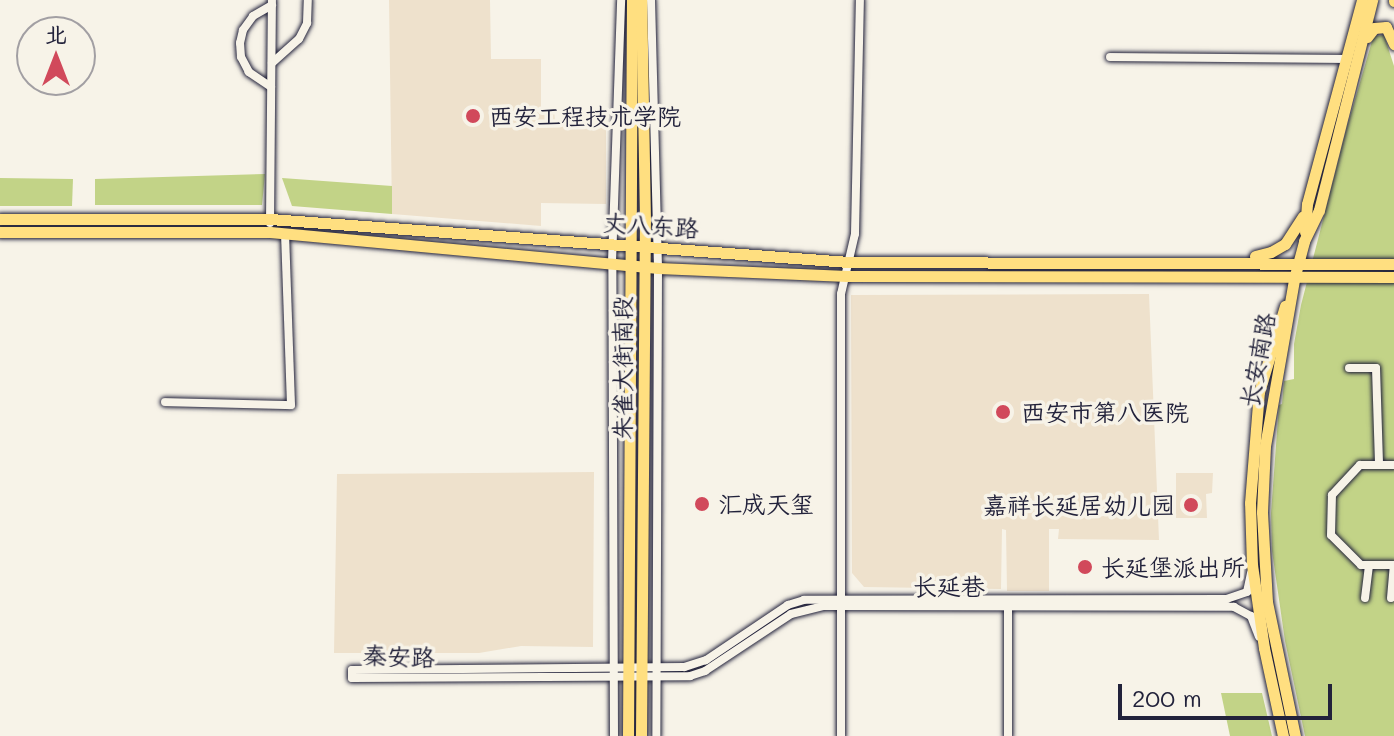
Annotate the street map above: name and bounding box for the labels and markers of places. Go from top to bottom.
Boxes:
place label: 西安工程技术学院 [489,102,681,130]
marker: 西安工程技术学院 [464,107,482,125]
place label: 西安市第八医院 [1021,398,1189,426]
marker: 西安市第八医院 [992,401,1014,423]
place label: 汇成天玺 [718,490,814,518]
place label: 嘉祥长延居幼儿园 [983,491,1175,519]
marker: 汇成天玺 [693,495,711,513]
marker: 嘉祥长延居幼儿园 [1182,496,1200,514]
place label: 长延堡派出所 [1101,553,1245,581]
marker: 长延堡派出所 [1076,558,1094,576]

